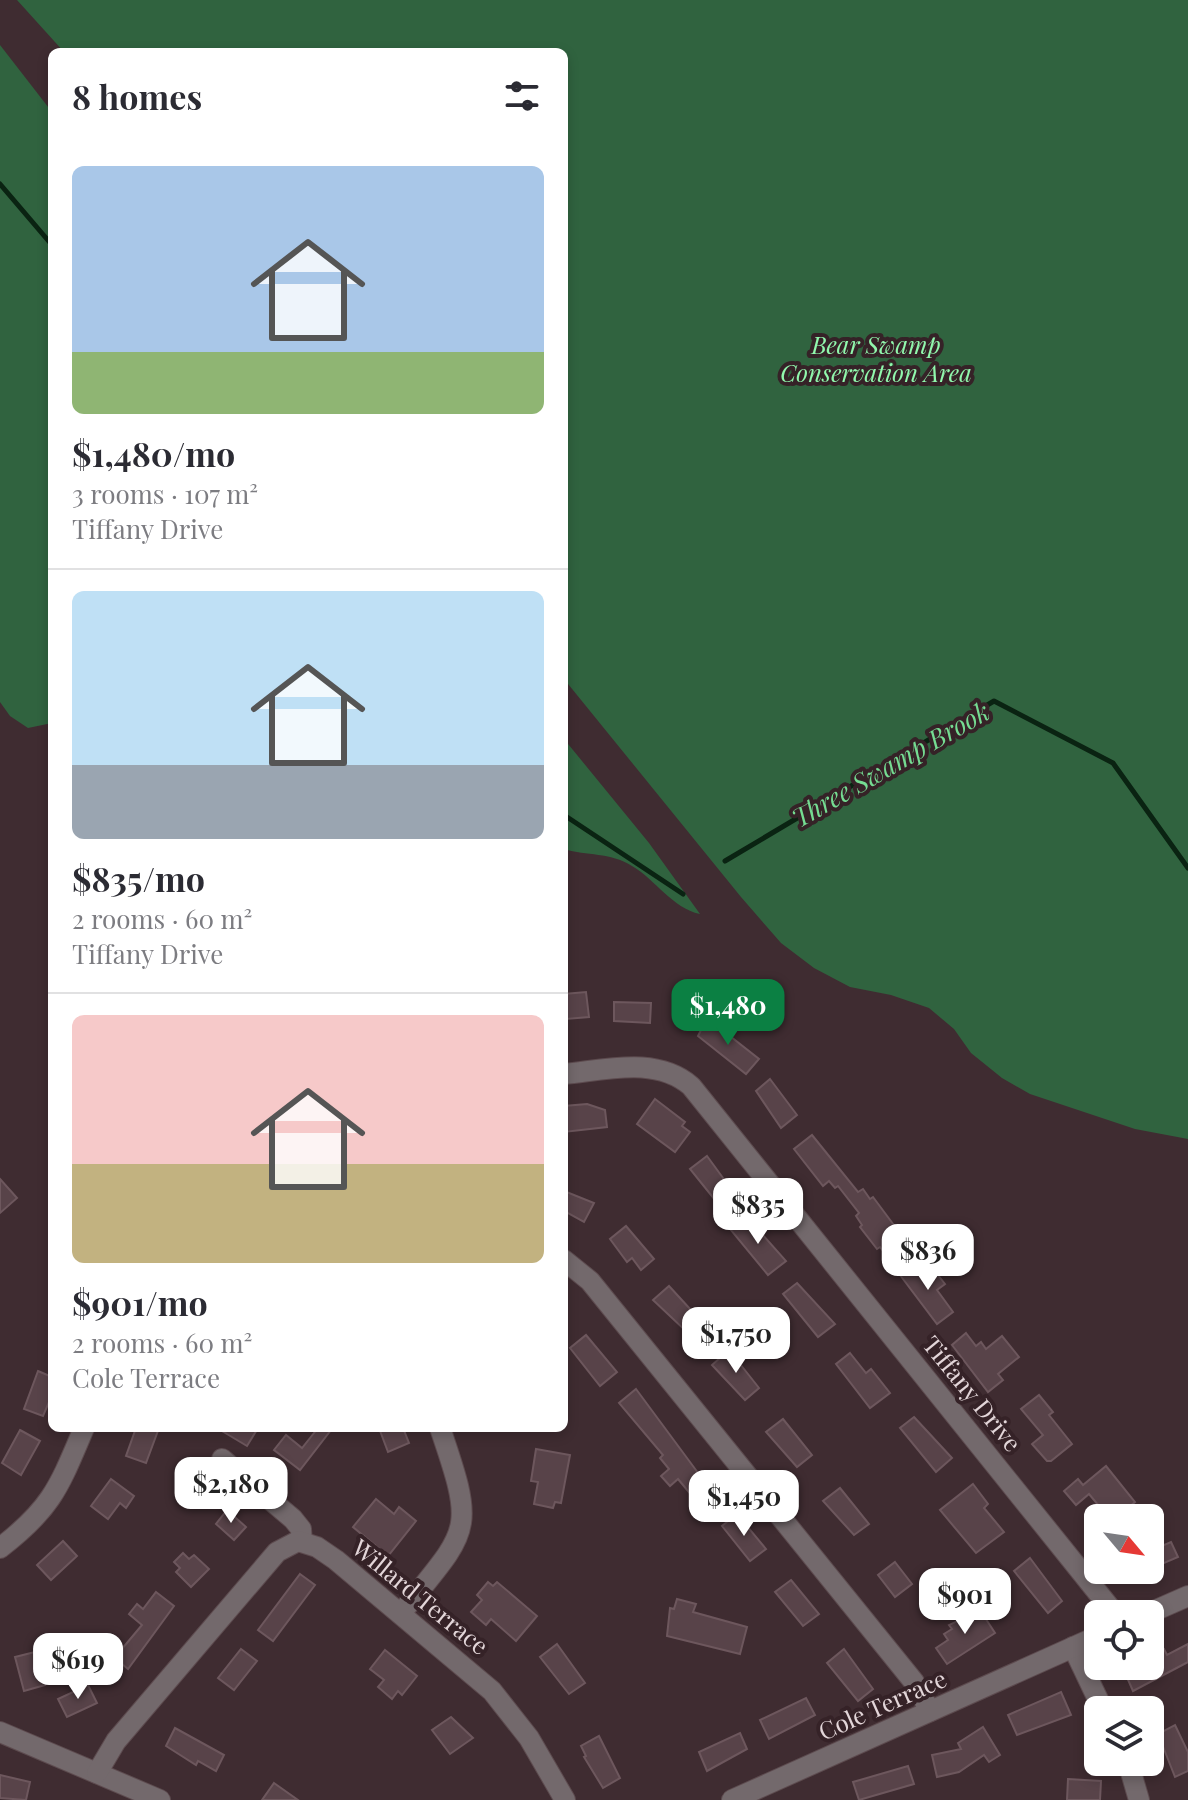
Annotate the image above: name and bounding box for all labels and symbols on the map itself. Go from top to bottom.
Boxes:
park label: Bear Swamp Conservation Area [780,328,972,388]
water label: Three Swamp Brook [785,693,995,835]
pin: $1,480 [663,979,793,1047]
pin: $835 [711,1178,805,1246]
pin: $836 [881,1224,975,1292]
pin: $1,750 [671,1307,801,1375]
street label: Tiffany Drive [917,1329,1029,1457]
pin: $2,180 [166,1457,296,1525]
pin: $1,450 [679,1470,809,1538]
north arrow [1084,1504,1164,1584]
street label: Willard Terrace [345,1531,496,1661]
pin: $901 [918,1568,1012,1636]
pin: $619 [31,1633,125,1701]
street label: Cole Terrace [813,1662,951,1746]

